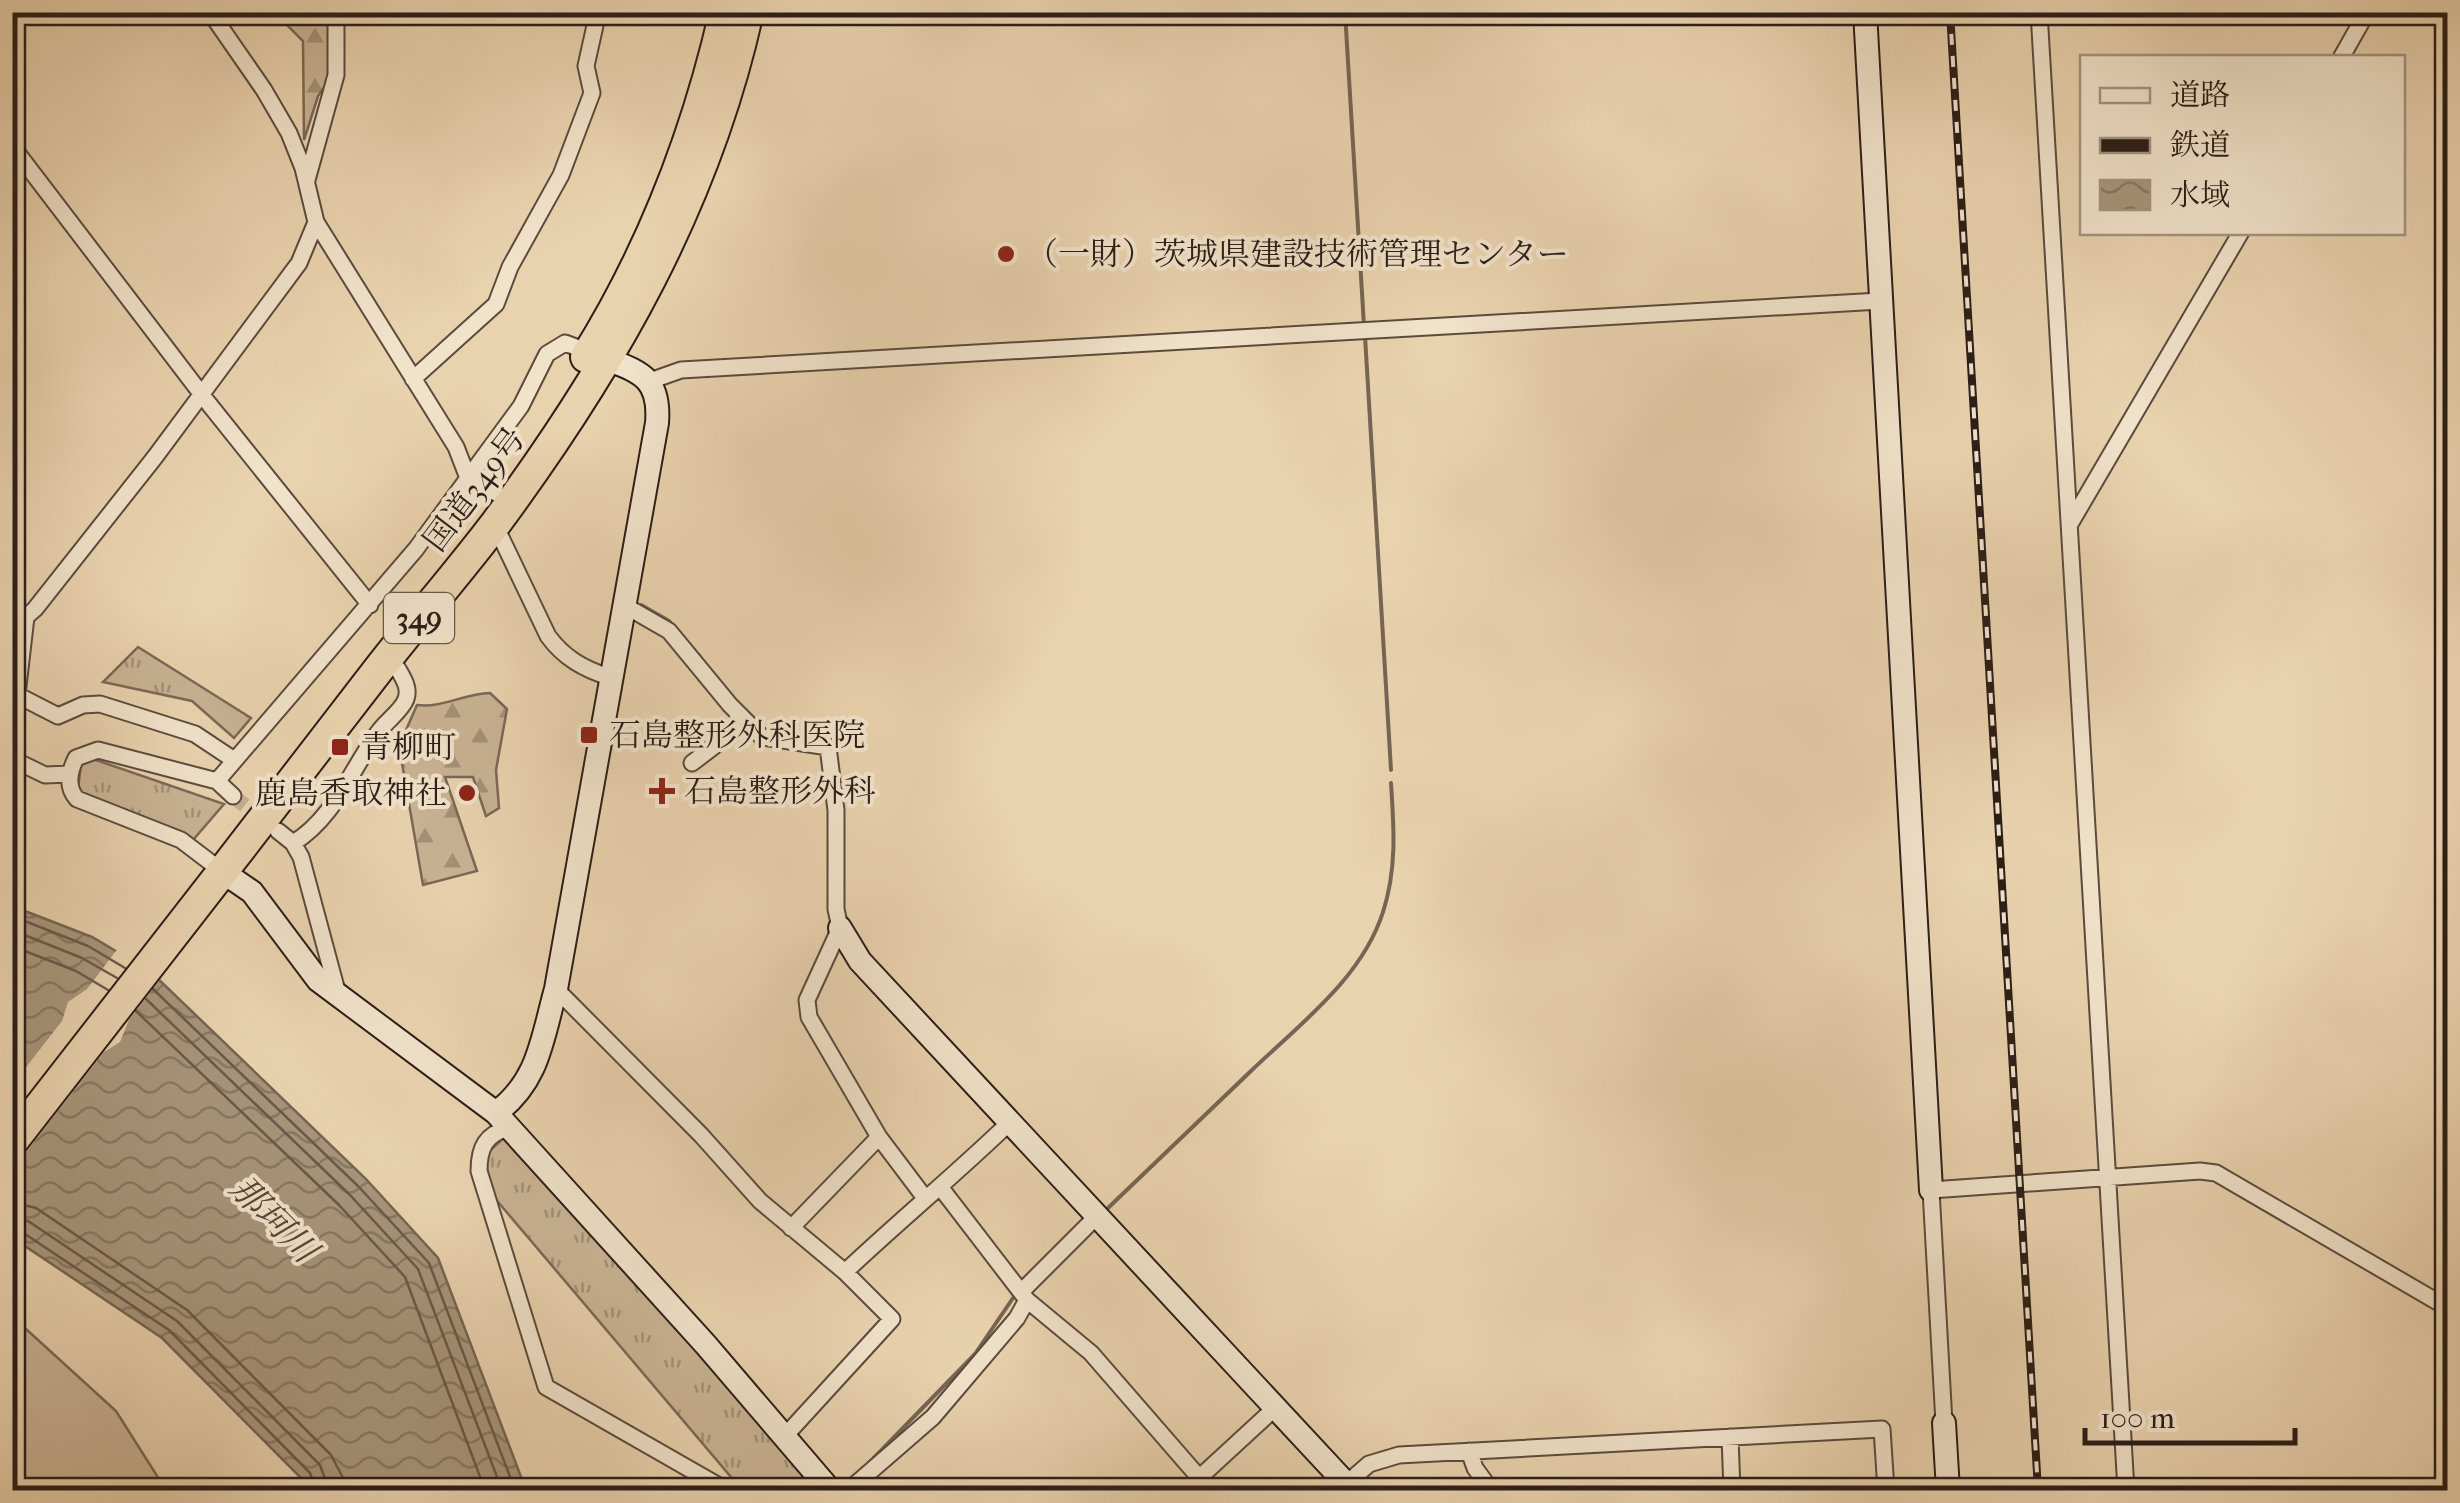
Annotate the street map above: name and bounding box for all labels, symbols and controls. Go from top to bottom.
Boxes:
legend [2080,55,2405,235]
text: 道路 [2170,78,2230,113]
text: 鉄道 [2170,128,2230,163]
text: 水域 [2170,178,2230,213]
place label: （一財）茨城県建設技術管理センター [1026,236,1569,273]
marker: （一財）茨城県建設技術管理センター [995,243,1017,265]
street label: 国道349号 [416,420,533,558]
road number: 349 [384,593,454,643]
place label: 石島整形外科医院 [609,717,865,754]
marker: 石島整形外科医院 [578,724,600,746]
place label: 青柳町 [360,729,456,766]
marker: 青柳町 [329,736,351,758]
place label: 石島整形外科 [684,773,876,810]
place label: 鹿島香取神社 [255,775,447,812]
marker: 石島整形外科 [649,778,675,804]
marker: 鹿島香取神社 [456,782,478,804]
water label: 那珂川 [222,1168,328,1274]
scale bar [2085,1383,2295,1445]
text: 100 m [2100,1401,2175,1436]

